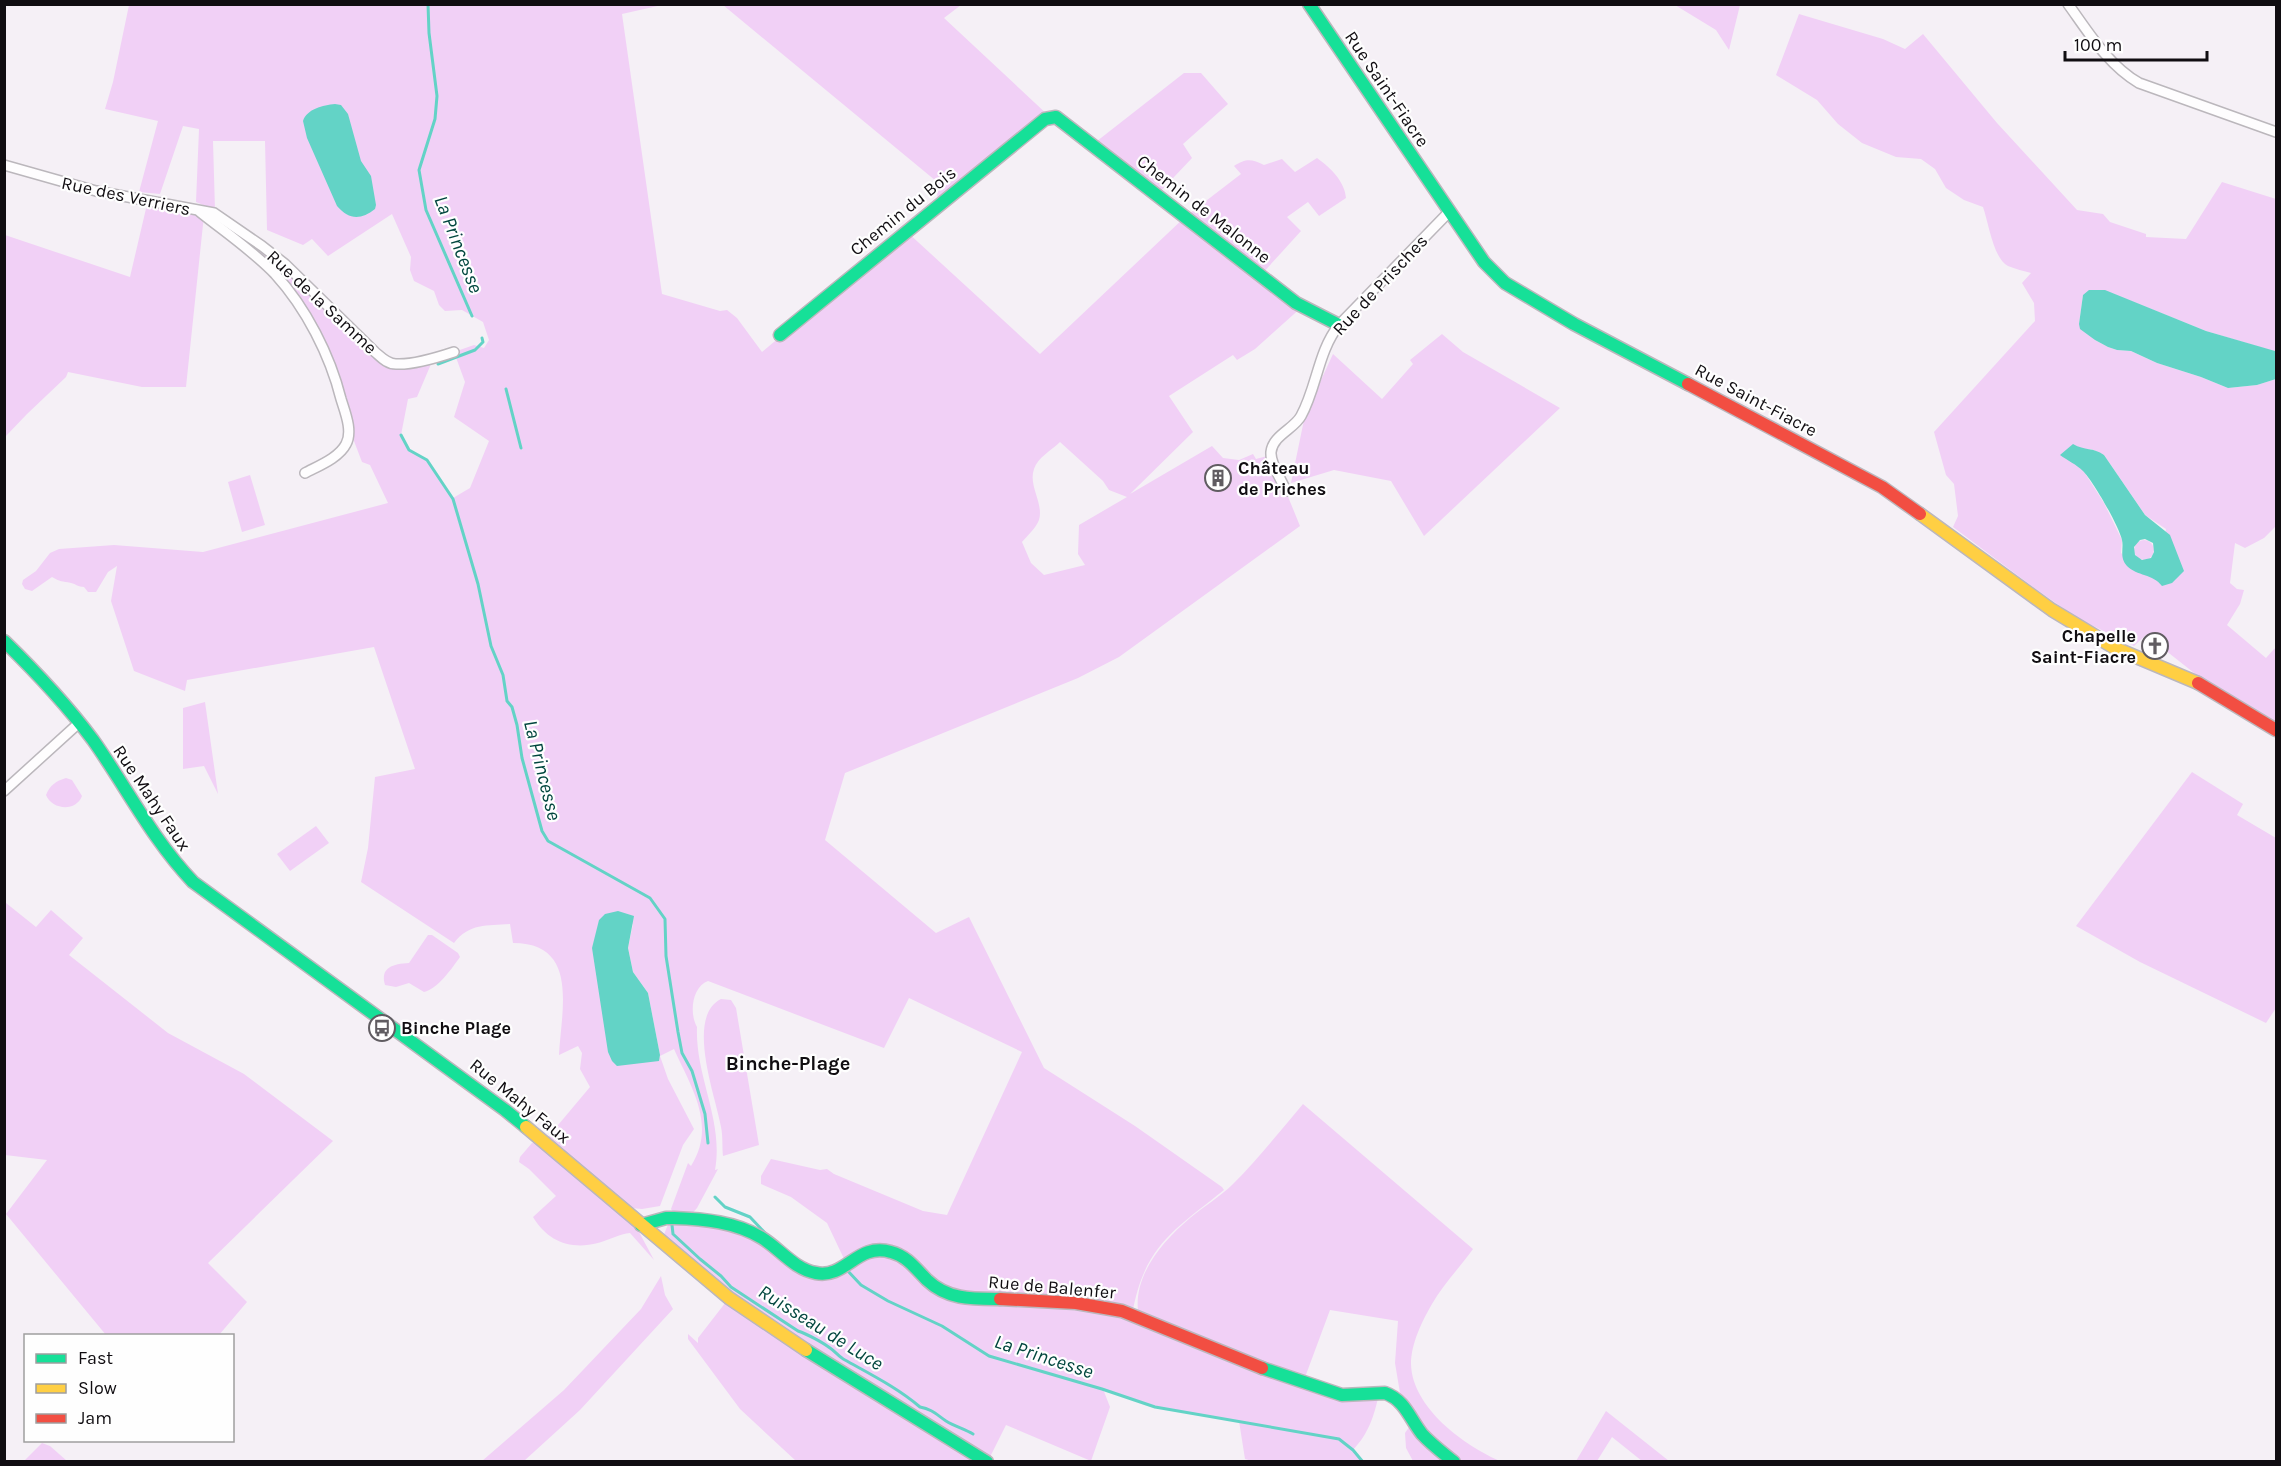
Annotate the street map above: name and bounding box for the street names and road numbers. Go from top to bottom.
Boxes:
street label: Rue Saint-Fiacre [1340,27,1434,151]
street label: Chemin de Malonne [1133,150,1275,268]
street label: Chemin du Bois [845,161,961,261]
street label: Rue des Verriers [59,172,193,220]
street label: Rue de Prisches [1328,230,1432,340]
street label: Rue de la Samme [262,245,382,359]
street label: Rue Saint-Fiacre [1691,359,1821,441]
street label: Rue Mahy Faux [108,741,196,855]
street label: Rue Mahy Faux [465,1054,575,1148]
street label: Rue de Balenfer [987,1270,1117,1304]

